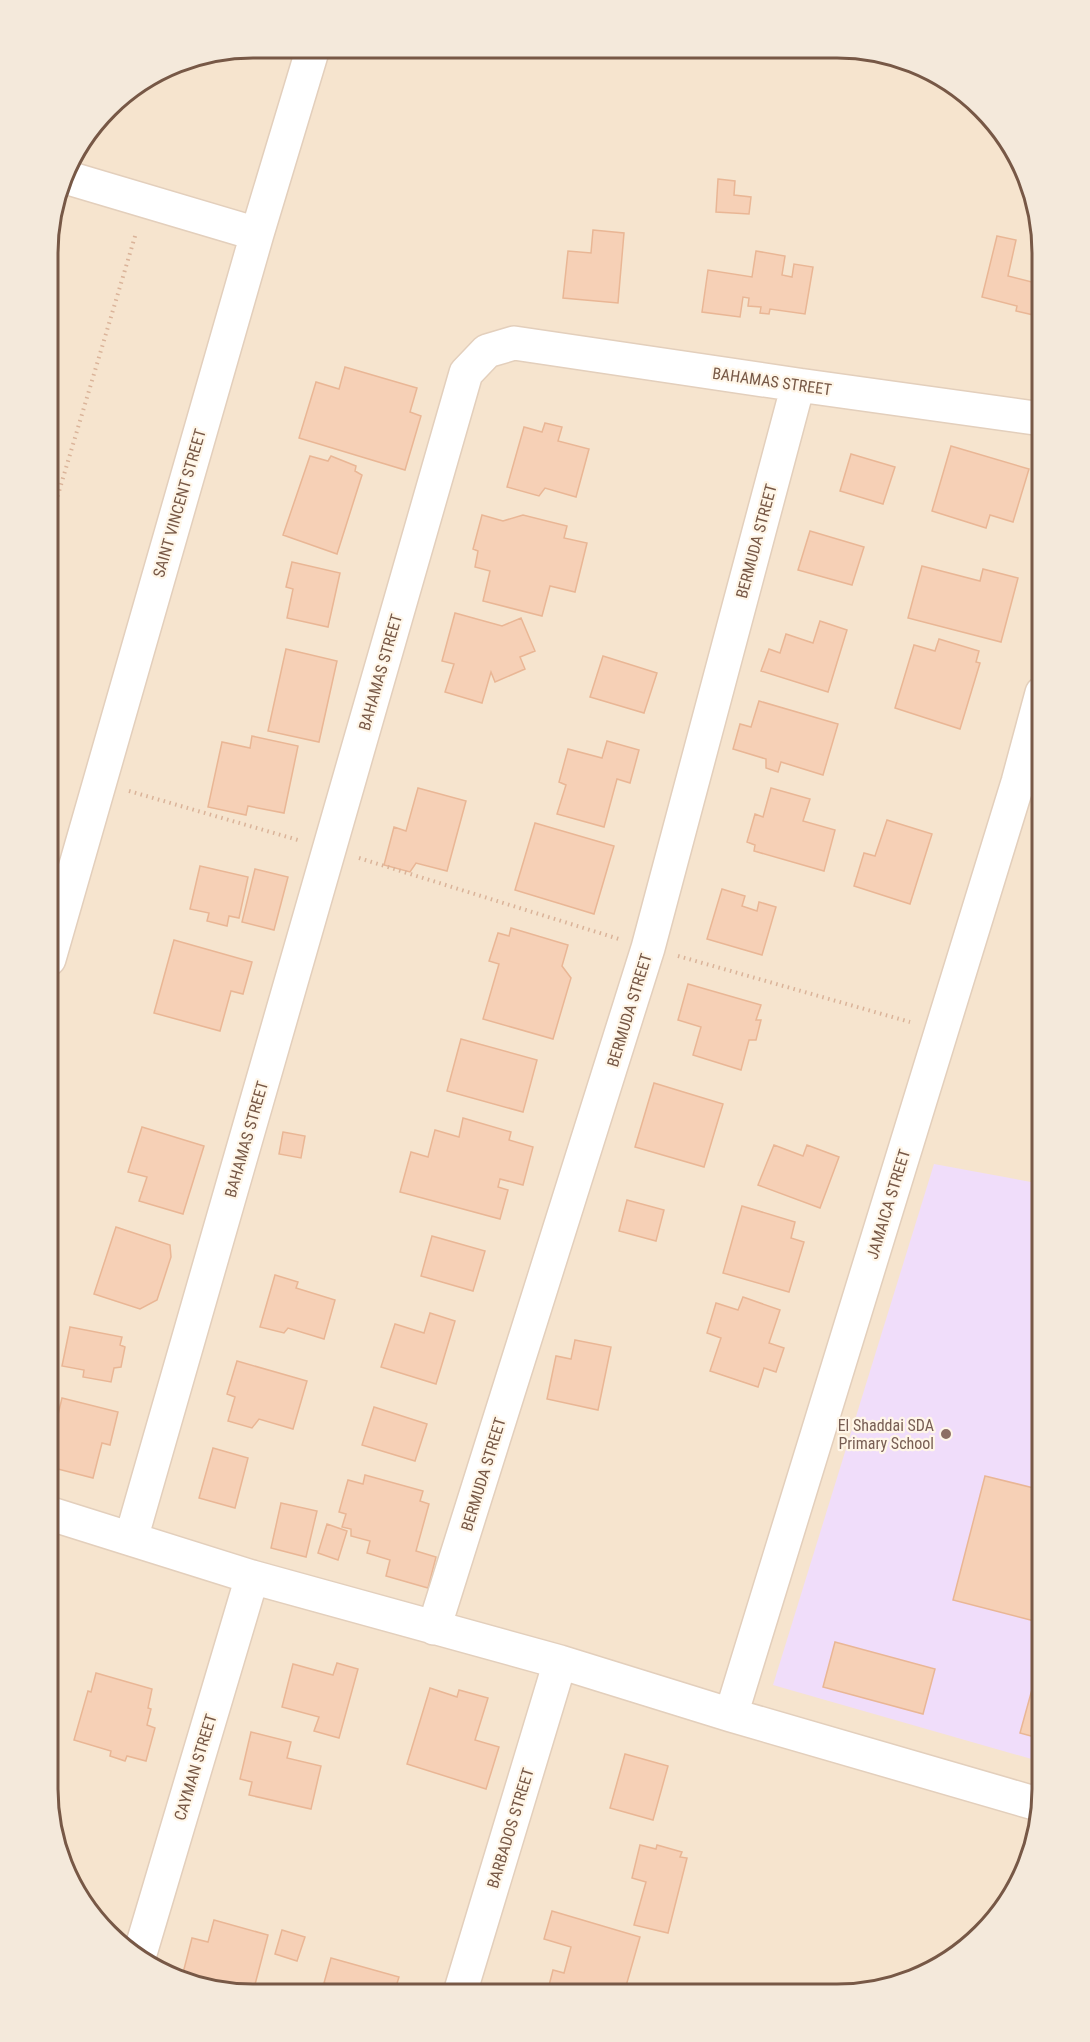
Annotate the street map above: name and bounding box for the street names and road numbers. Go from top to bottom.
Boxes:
street label: BAHAMAS STREET [711,364,833,399]
street label: SAINT VINCENT STREET [149,427,210,580]
street label: BERMUDA STREET [732,482,781,600]
street label: BAHAMAS STREET [355,612,406,733]
street label: BERMUDA STREET [603,951,656,1069]
street label: BAHAMAS STREET [221,1079,272,1200]
street label: JAMAICA STREET [863,1147,914,1261]
street label: BERMUDA STREET [457,1415,510,1533]
street label: CAYMAN STREET [170,1712,221,1823]
street label: BARBADOS STREET [483,1766,538,1891]

